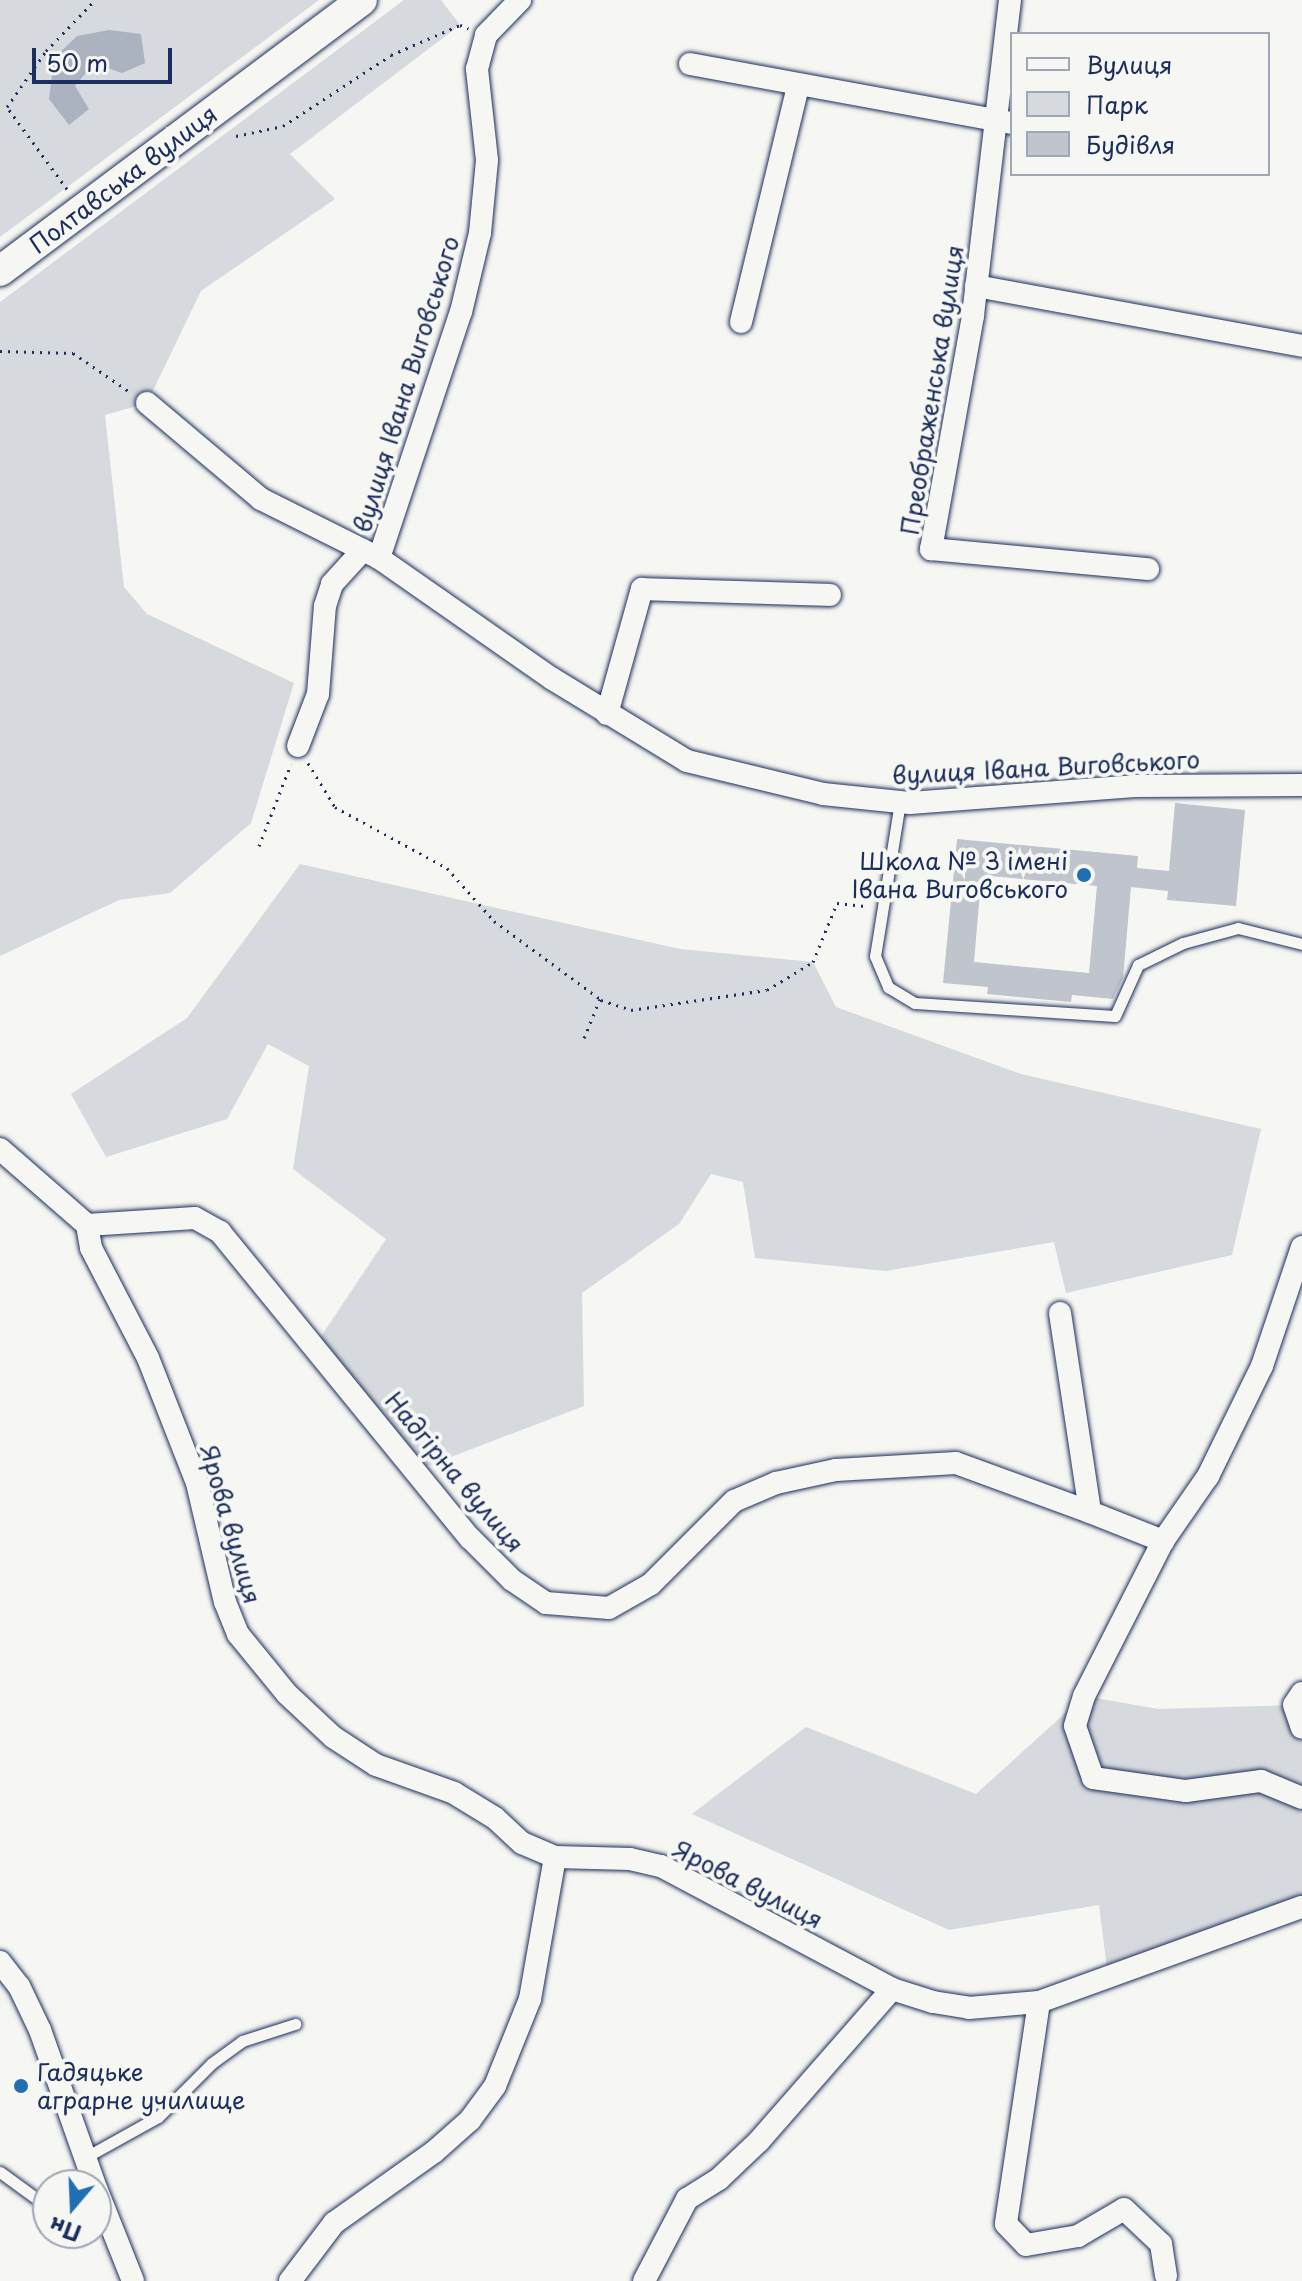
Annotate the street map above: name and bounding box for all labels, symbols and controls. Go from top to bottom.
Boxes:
scale bar [36,32,176,82]
legend [1010,32,1270,176]
text: 50 m [46,44,108,80]
text: Вулиця [1086,46,1172,82]
text: Парк [1086,86,1148,122]
street label: Полтавська вулиця [23,99,223,259]
text: Будівля [1086,126,1175,162]
street label: вулиця Івана Виговського [347,232,465,536]
street label: Преображенська вулиця [895,243,969,537]
street label: вулиця Івана Виговського [891,745,1201,789]
place label: Школа № 3 імені Івана Виговського [851,847,1068,903]
marker: Школа № 3 імені Івана Виговського [1075,866,1093,884]
street label: Надгірна вулиця [379,1386,531,1558]
street label: Ярова вулиця [194,1441,268,1607]
street label: Ярова вулиця [668,1834,828,1934]
place label: Гадяцьке аграрне училище [37,2058,246,2114]
marker: Гадяцьке аграрне училище [12,2077,30,2095]
north arrow [32,2169,112,2249]
text: Пн [44,2209,85,2251]

